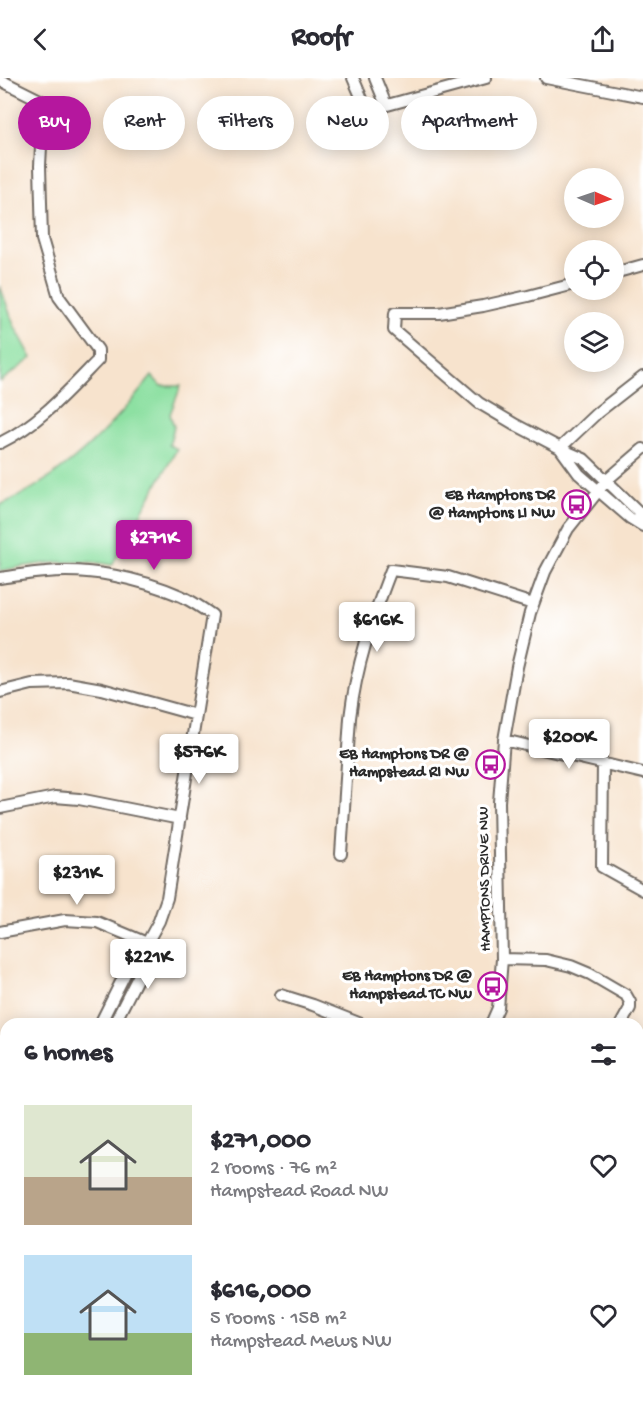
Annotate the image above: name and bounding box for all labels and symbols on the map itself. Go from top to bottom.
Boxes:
north arrow [564,168,624,228]
place label: EB Hamptons DR @ Hamptons LI NW [429,487,557,524]
bus stop icon: EB Hamptons DR @ Hamptons LI NW [560,489,592,521]
pin: $271K [112,520,196,571]
pin: $616K [335,602,419,653]
pin: $200K [527,719,611,770]
pin: $576K [157,734,241,785]
place label: EB Hamptons DR @ Hampstead RI NW [339,746,469,783]
bus stop icon: EB Hamptons DR @ Hampstead RI NW [474,748,506,780]
street label: HAMPTONS DRIVE NW [475,806,497,952]
pin: $231K [35,855,119,906]
pin: $221K [106,939,190,990]
place label: EB Hamptons DR @ Hampstead TC NW [342,968,472,1005]
bus stop icon: EB Hamptons DR @ Hampstead TC NW [477,970,509,1002]

